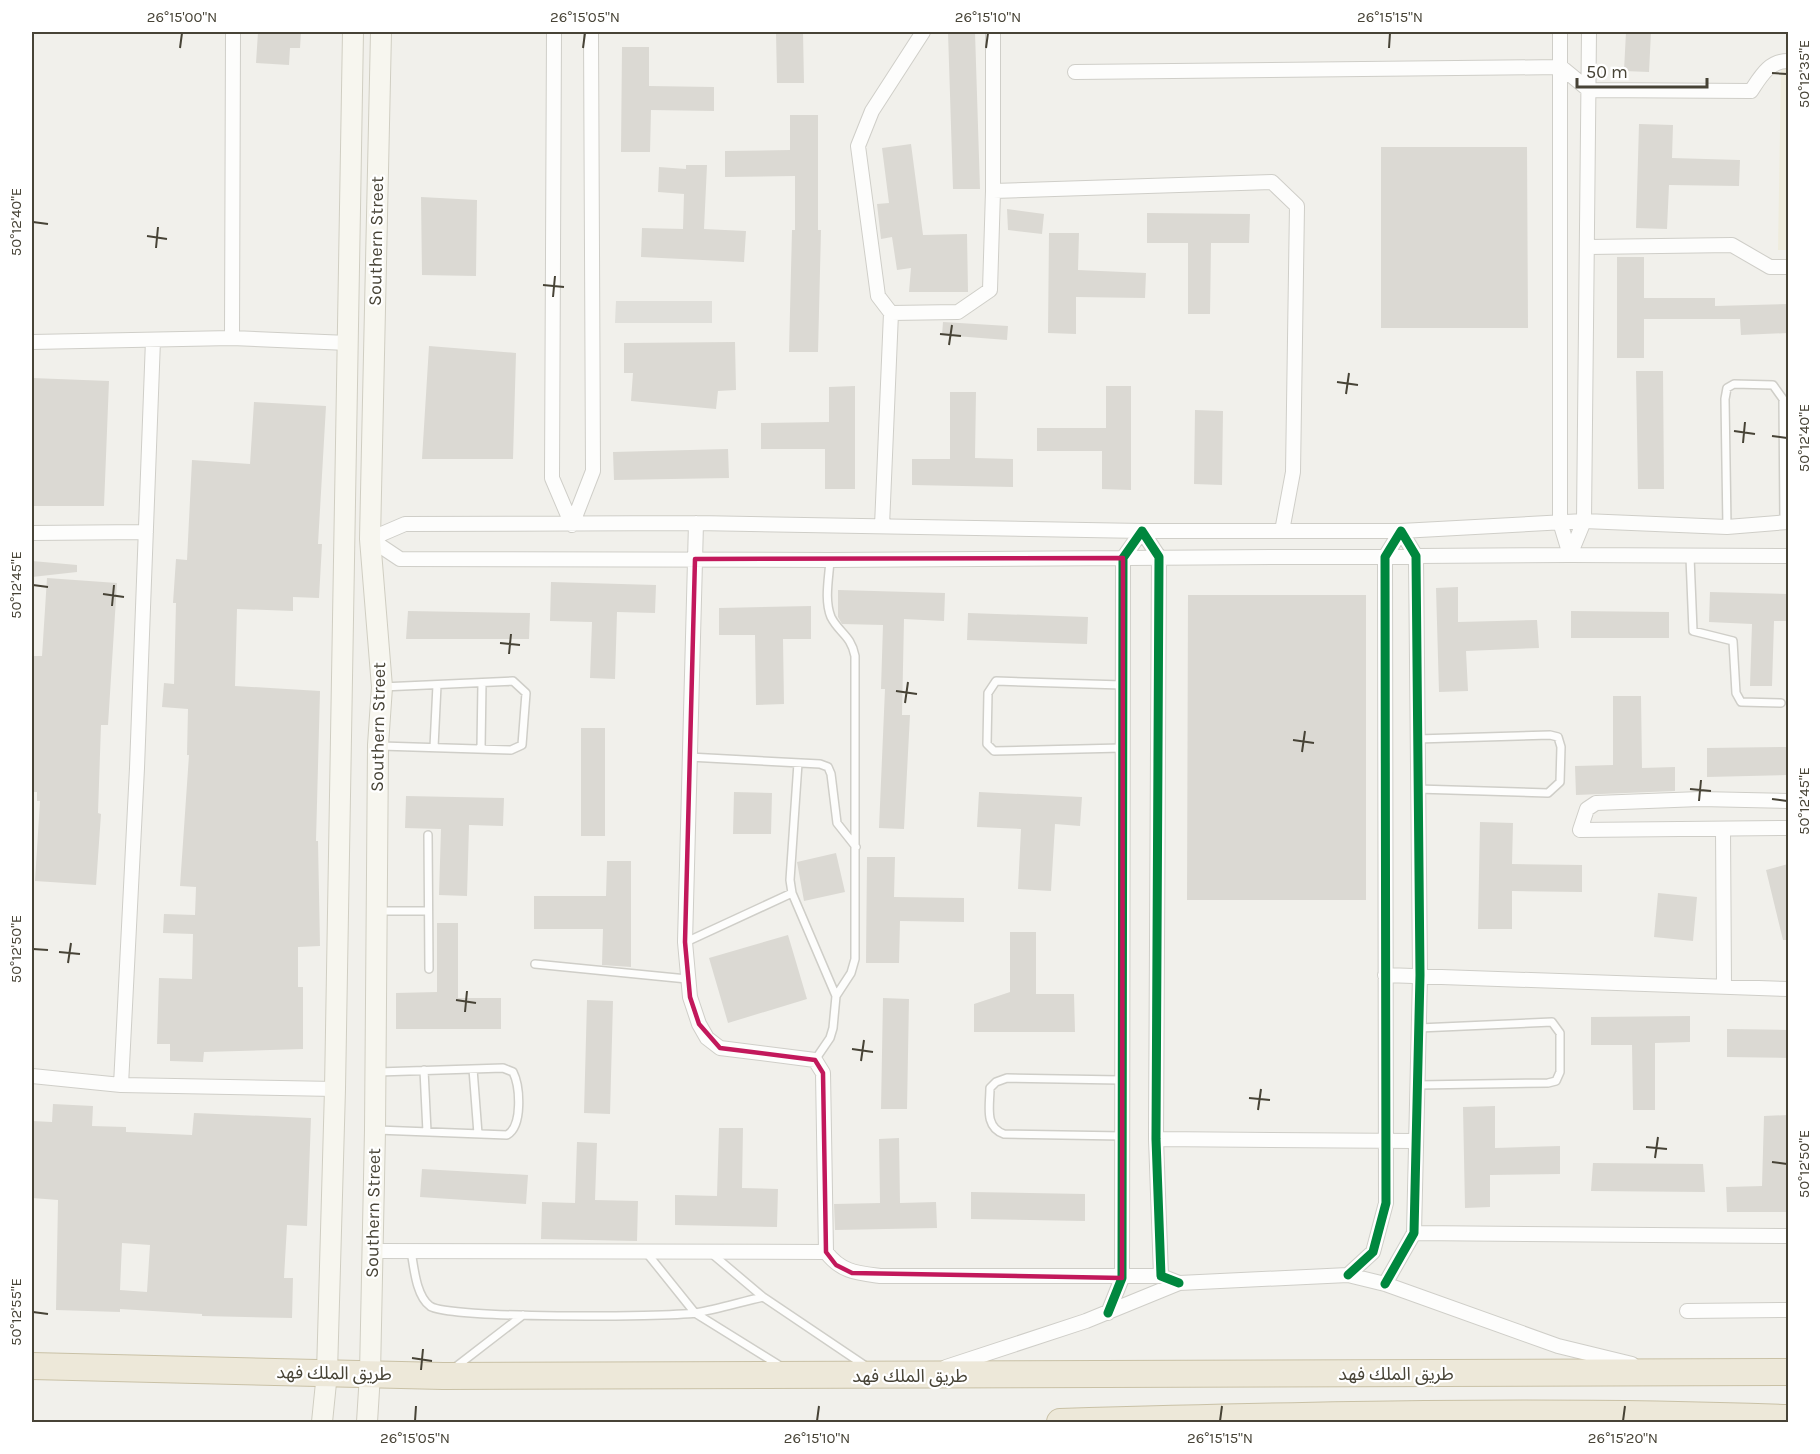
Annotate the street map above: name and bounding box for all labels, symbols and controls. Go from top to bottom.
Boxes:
text: 26°15'00"N [147,8,217,26]
text: 26°15'05"N [550,8,620,26]
text: 26°15'10"N [955,8,1021,26]
text: 26°15'15"N [1357,8,1423,26]
text: 50°12'35"E [1795,40,1813,108]
scale bar [1577,51,1708,89]
text: 50 m [1586,61,1628,83]
street label: Southern Street [364,176,388,306]
text: 50°12'40"E [7,188,25,256]
text: 50°12'40"E [1795,404,1813,472]
text: 50°12'45"E [7,551,25,619]
street label: Southern Street [366,662,390,792]
text: 50°12'45"E [1795,767,1813,835]
text: 50°12'50"E [7,915,25,983]
text: 50°12'50"E [1795,1130,1813,1198]
street label: Southern Street [361,1148,385,1278]
text: 50°12'55"E [7,1278,25,1346]
street label: طريق الملك فهد [276,1361,392,1385]
street label: طريق الملك فهد [1338,1363,1454,1385]
street label: طريق الملك فهد [852,1365,968,1387]
text: 26°15'05"N [380,1429,450,1447]
text: 26°15'10"N [784,1429,850,1447]
text: 26°15'15"N [1187,1429,1253,1447]
text: 26°15'20"N [1588,1429,1658,1447]

